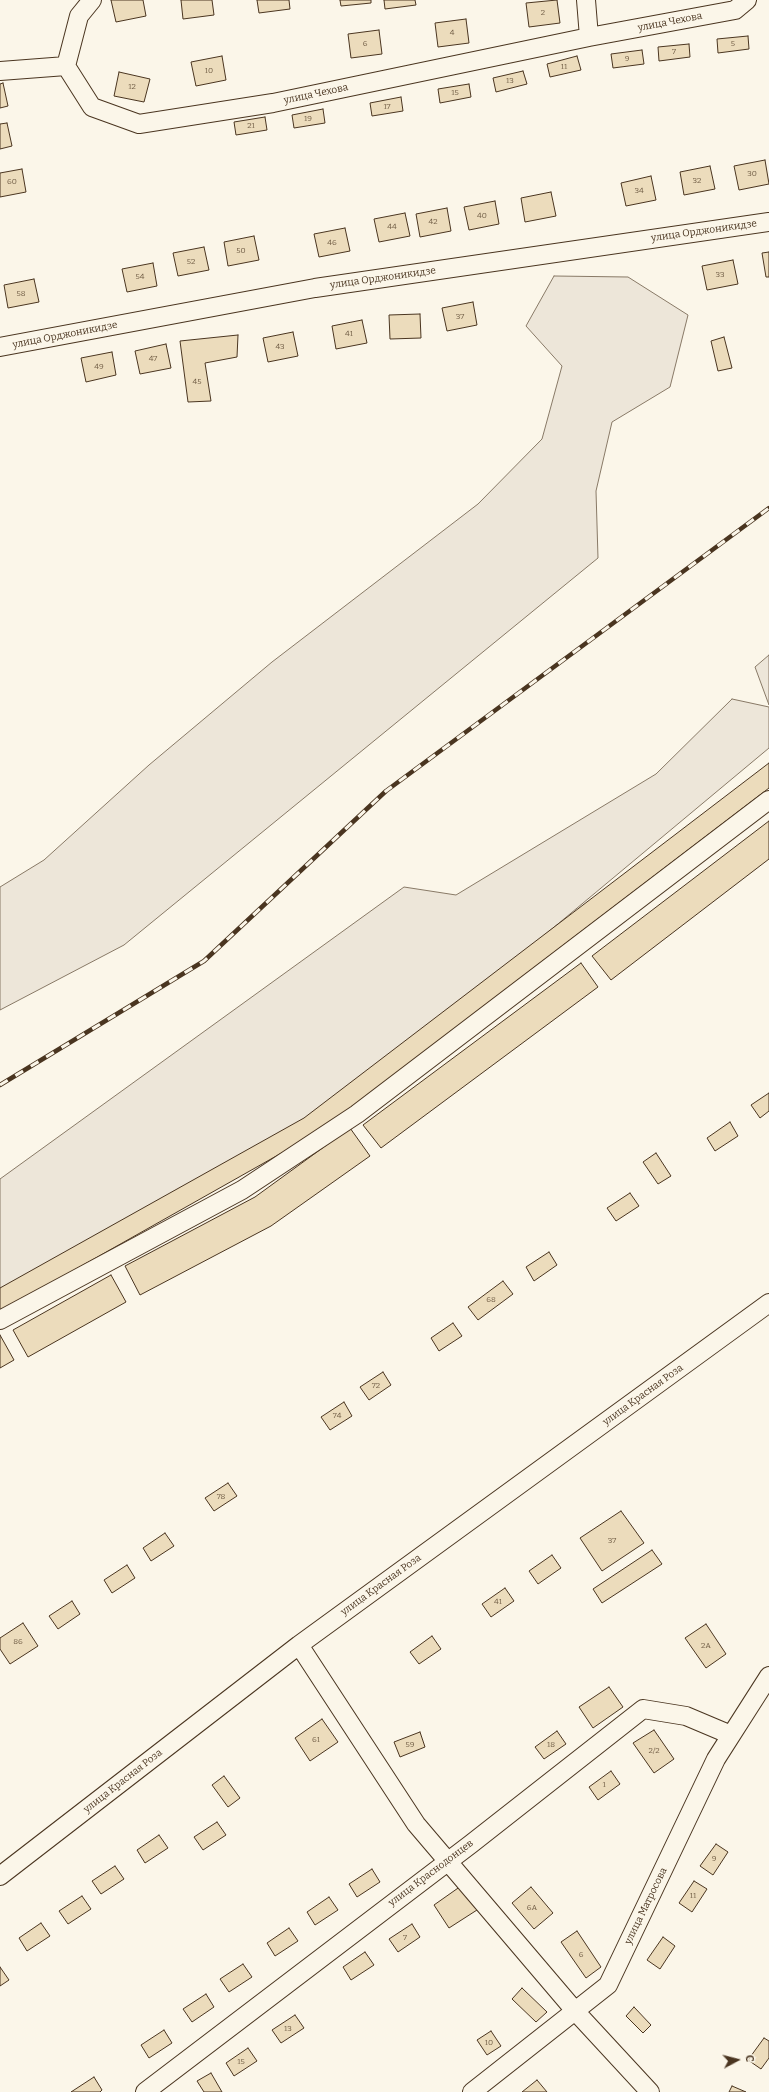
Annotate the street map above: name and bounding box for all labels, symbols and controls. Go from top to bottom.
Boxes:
house number: 2 [541,8,545,18]
street label: улица Чехова [637,10,703,34]
house number: 4 [450,28,454,38]
house number: 6 [363,39,367,49]
house number: 5 [731,39,735,49]
house number: 7 [672,47,676,57]
house number: 9 [625,54,629,64]
house number: 11 [561,62,567,72]
house number: 10 [205,66,213,76]
house number: 13 [506,76,514,86]
street label: улица Чехова [283,81,349,107]
house number: 12 [128,82,136,92]
house number: 15 [451,88,459,98]
house number: 17 [383,102,391,112]
house number: 19 [304,114,312,124]
house number: 21 [247,121,255,131]
house number: 30 [747,169,757,179]
house number: 32 [693,176,701,186]
house number: 60 [7,177,17,187]
house number: 34 [634,186,644,196]
house number: 40 [477,211,487,221]
house number: 42 [428,217,438,227]
street label: улица Орджоникидзе [650,218,758,244]
house number: 44 [387,222,397,232]
house number: 46 [327,238,337,248]
house number: 50 [236,246,246,256]
house number: 52 [187,257,195,267]
street label: улица Орджоникидзе [329,265,437,291]
house number: 33 [716,270,724,280]
house number: 54 [136,272,144,282]
house number: 58 [16,289,26,299]
house number: 37 [456,312,464,322]
street label: улица Орджоникидзе [12,319,118,351]
house number: 41 [345,329,353,339]
house number: 43 [275,342,285,352]
house number: 47 [149,354,157,364]
house number: 49 [94,362,104,372]
house number: 45 [193,377,201,387]
house number: 68 [486,1295,496,1305]
street label: улица Красная Роза [600,1362,686,1428]
house number: 72 [372,1381,380,1391]
house number: 74 [333,1411,341,1421]
house number: 78 [217,1492,225,1502]
house number: 37 [608,1536,616,1546]
street label: улица Красная Роза [338,1552,424,1618]
house number: 41 [494,1597,502,1607]
house number: 86 [13,1637,23,1647]
house number: 2А [701,1641,711,1651]
house number: 61 [312,1735,320,1745]
house number: 59 [406,1740,414,1750]
house number: 18 [547,1740,555,1750]
house number: 2/2 [648,1746,660,1756]
street label: улица Красная Роза [81,1747,165,1815]
house number: 1 [602,1780,606,1790]
street label: улица Краснодонцев [386,1837,476,1909]
house number: 9 [712,1854,716,1864]
street label: улица Матросова [622,1866,670,1946]
house number: 11 [690,1891,696,1901]
house number: 6А [527,1903,537,1913]
house number: 7 [403,1933,407,1943]
house number: 6 [579,1950,583,1960]
house number: 13 [284,2024,292,2034]
house number: 10 [485,2038,493,2048]
north arrow [717,2040,757,2080]
text: С [743,2054,756,2063]
house number: 15 [237,2057,245,2067]

